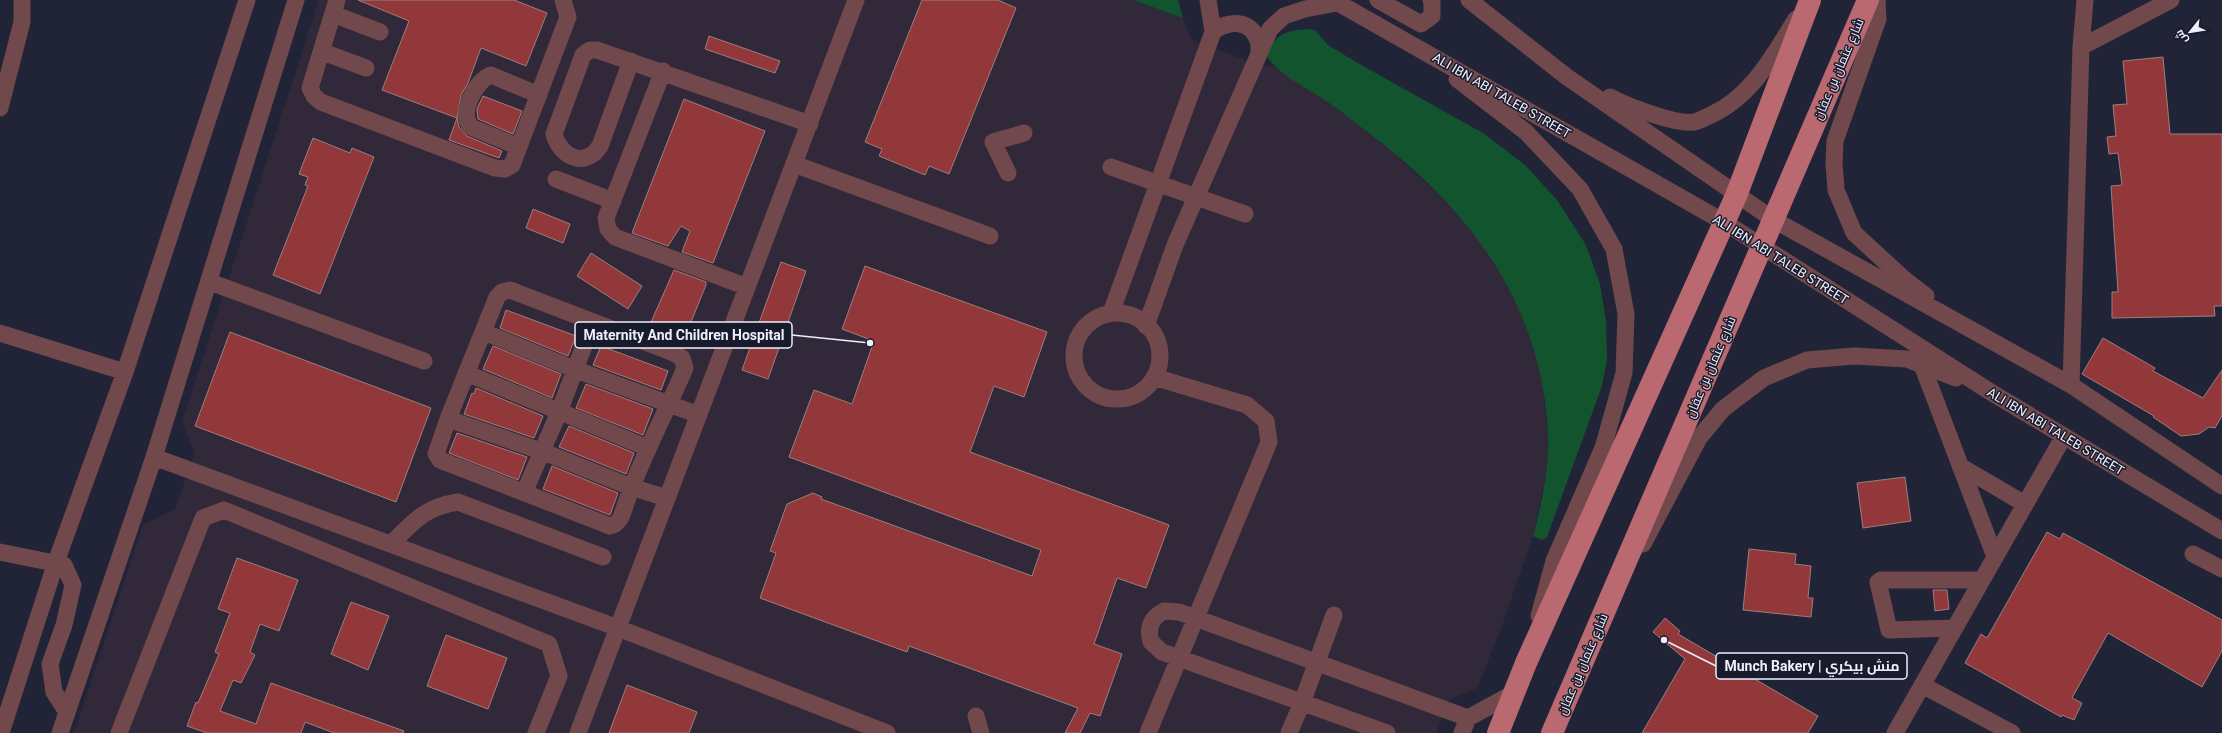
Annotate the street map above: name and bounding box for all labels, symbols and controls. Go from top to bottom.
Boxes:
north arrow [2170,12,2210,52]
street label: شارع عثمان بن عفان [1810,16,1868,123]
text: ش [2173,27,2191,46]
street label: ALI IBN ABI TALEB STREET [1430,50,1574,141]
street label: ALI IBN ABI TALEB STREET [1710,211,1852,308]
street label: شارع عثمان بن عفان [1682,314,1740,421]
callout: Maternity And Children Hospital [575,322,792,348]
text: Maternity And Children Hospital [583,327,785,343]
street label: ALI IBN ABI TALEB STREET [1985,385,2127,478]
street label: شارع عثمان بن عفان [1554,611,1612,718]
callout: Munch Bakery | منش بيكري [1716,653,1907,679]
text: Munch Bakery | منش بيكري [1724,658,1900,677]

